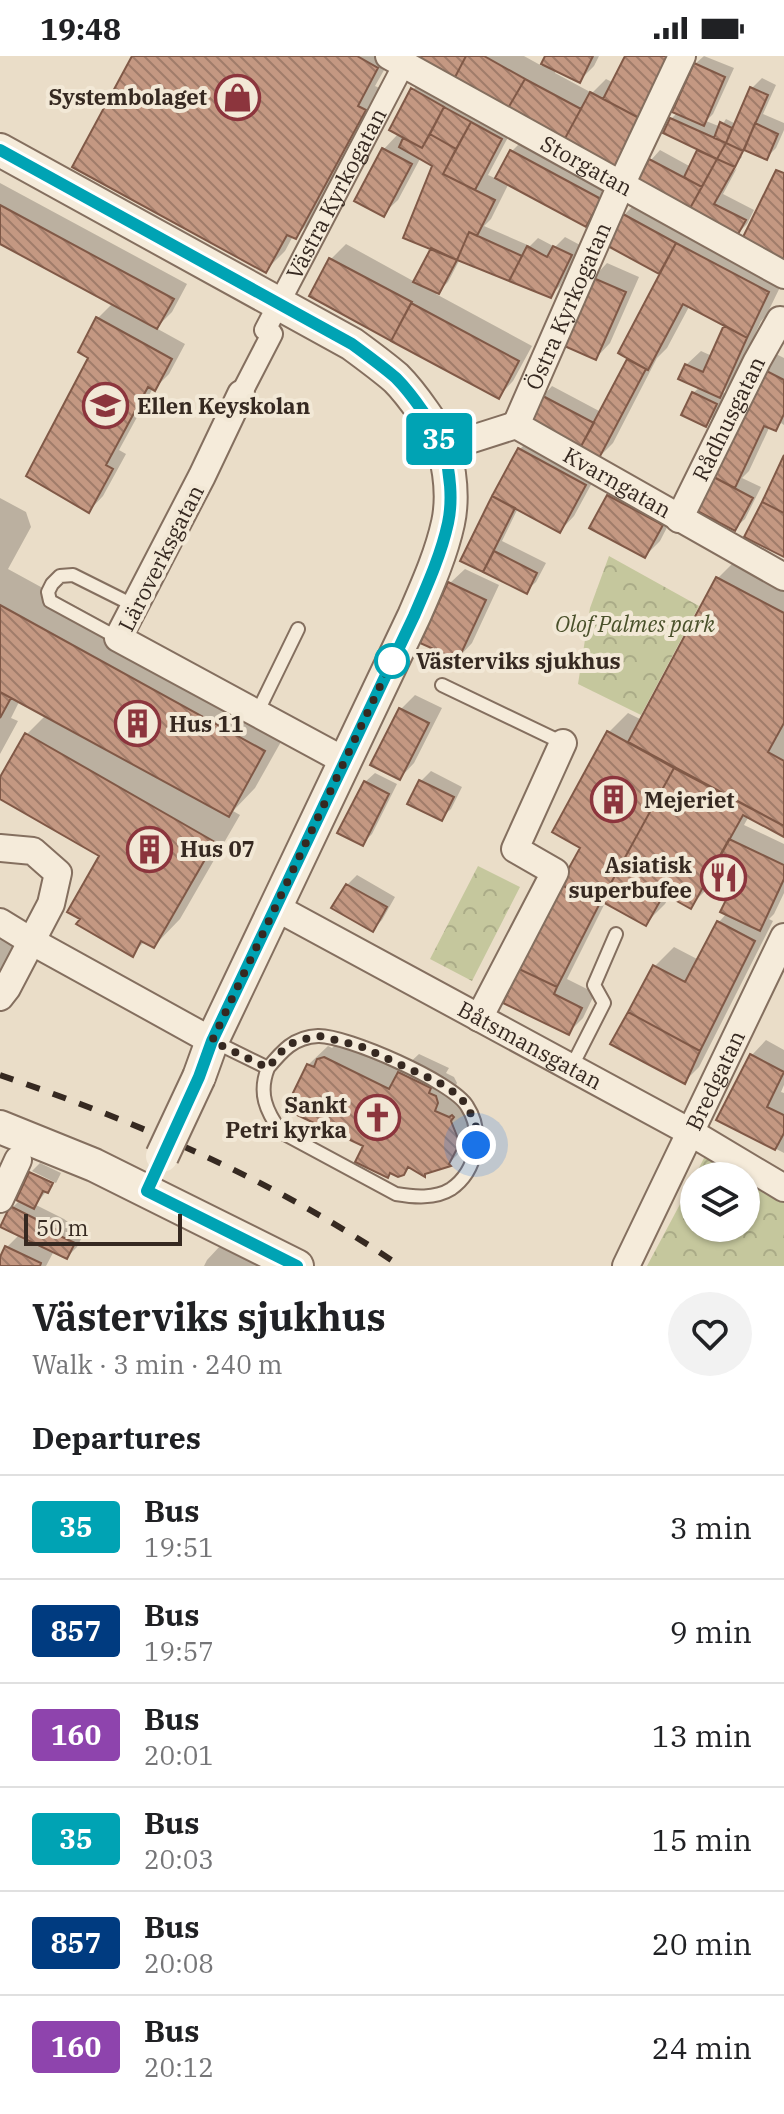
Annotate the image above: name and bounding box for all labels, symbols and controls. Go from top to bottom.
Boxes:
text: 19:48 [40,9,121,48]
shop icon: Systembolaget [214,73,262,121]
place label: Systembolaget [48,82,207,111]
street label: Västra Kyrkogatan [279,103,393,284]
street label: Storgatan [536,128,638,202]
street label: Östra Kyrkogatan [518,217,617,394]
street label: Rådhusgatan [685,351,771,486]
school or university icon: Ellen Keyskolan [82,382,130,430]
place label: Ellen Keyskolan [137,391,310,420]
line badge: 35 [403,413,475,465]
text: 35 [422,420,456,457]
street label: Kvarngatan [558,440,677,524]
street label: Läroverksgatan [111,479,210,636]
park label: Olof Palmes park [555,609,715,638]
marker: Västerviks sjukhus [375,644,409,678]
place label: Västerviks sjukhus [416,646,621,675]
building icon: Hus 11 [114,700,162,748]
place label: Hus 11 [169,709,244,738]
building icon: Mejeriet [589,776,637,824]
place label: Mejeriet [644,785,735,814]
building icon: Hus 07 [125,825,173,873]
place label: Hus 07 [180,834,255,863]
place label: Asiatisk superbufee [568,850,692,904]
restaurant icon: Asiatisk superbufee [699,854,747,902]
street label: Båtsmansgatan [453,994,608,1096]
street label: Bredgatan [678,1025,751,1135]
place label: Sankt Petri kyrka [225,1090,347,1144]
church icon: Sankt Petri kyrka [354,1094,402,1142]
your location [456,1125,496,1165]
map controls [680,1162,760,1242]
button: layers [680,1162,760,1242]
scale bar [24,1210,182,1246]
text: 50 m [36,1213,88,1242]
text: Västerviks sjukhus [32,1292,386,1341]
button: heart [668,1292,752,1376]
text: Walk · 3 min · 240 m [32,1347,283,1381]
text: Departures [32,1418,201,1457]
text: Bus [144,1491,199,1530]
text: 35 [59,1508,93,1545]
text: 3 min [670,1508,752,1547]
text: 19:51 [144,1530,214,1564]
text: Bus [144,1595,199,1634]
text: 857 [51,1612,101,1649]
text: 9 min [670,1612,752,1651]
text: 19:57 [144,1634,214,1668]
text: Bus [144,1699,199,1738]
text: 160 [51,1716,101,1753]
text: 13 min [652,1716,752,1755]
text: 20:01 [144,1738,214,1772]
text: Bus [144,1803,199,1842]
text: 35 [59,1820,93,1857]
text: 15 min [652,1820,752,1859]
text: 20:03 [144,1842,214,1876]
text: Bus [144,1907,199,1946]
text: 857 [51,1924,101,1961]
text: 20 min [652,1924,752,1963]
text: 20:08 [144,1946,214,1980]
text: Bus [144,2011,199,2050]
text: 160 [51,2028,101,2065]
text: 24 min [652,2028,752,2067]
text: 20:12 [144,2050,214,2084]

